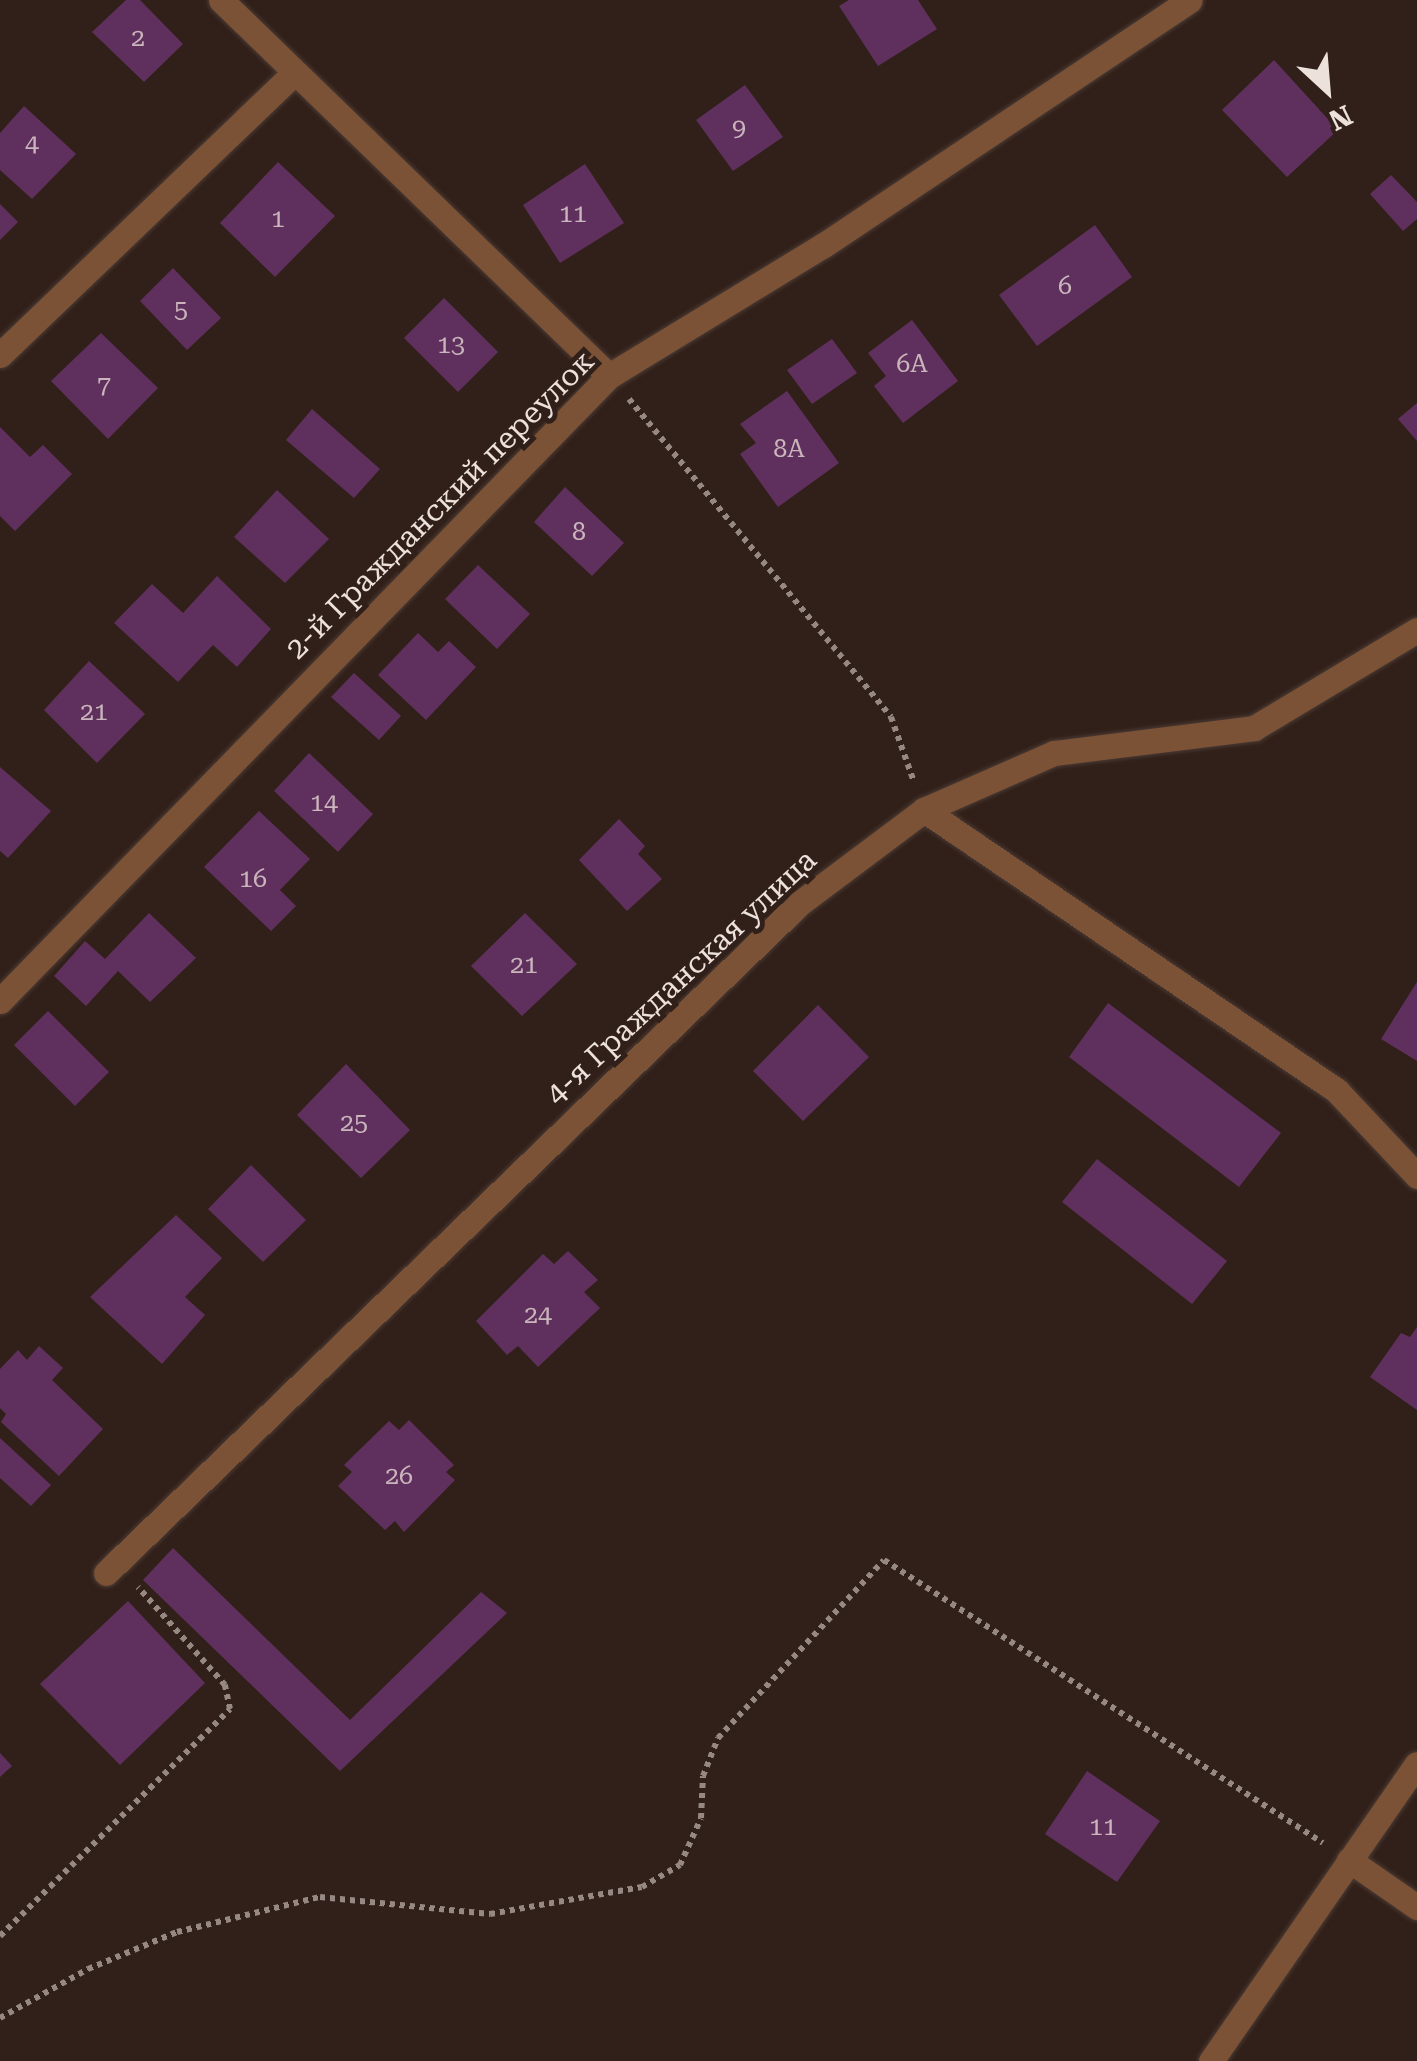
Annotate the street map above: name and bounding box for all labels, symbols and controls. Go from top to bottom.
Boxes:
house number: 2 [131,23,145,53]
north arrow [1277,40,1377,140]
text: N [1323,98,1357,137]
house number: 9 [732,113,746,143]
house number: 4 [25,129,39,159]
house number: 11 [559,199,587,229]
house number: 1 [271,204,285,234]
house number: 6 [1058,271,1072,301]
house number: 5 [174,295,188,325]
house number: 13 [437,330,465,360]
street label: 2-й Гражданский переулок [278,343,602,667]
house number: 6А [896,349,928,379]
house number: 7 [97,370,111,400]
house number: 8А [773,434,805,464]
house number: 8 [572,517,586,547]
house number: 21 [80,697,108,727]
house number: 14 [310,788,338,818]
street label: 4-я Гражданская улица [538,842,824,1112]
house number: 16 [239,864,267,894]
house number: 21 [510,950,538,980]
house number: 25 [340,1108,368,1138]
house number: 24 [524,1300,552,1330]
house number: 26 [385,1461,413,1491]
house number: 11 [1089,1812,1117,1842]

